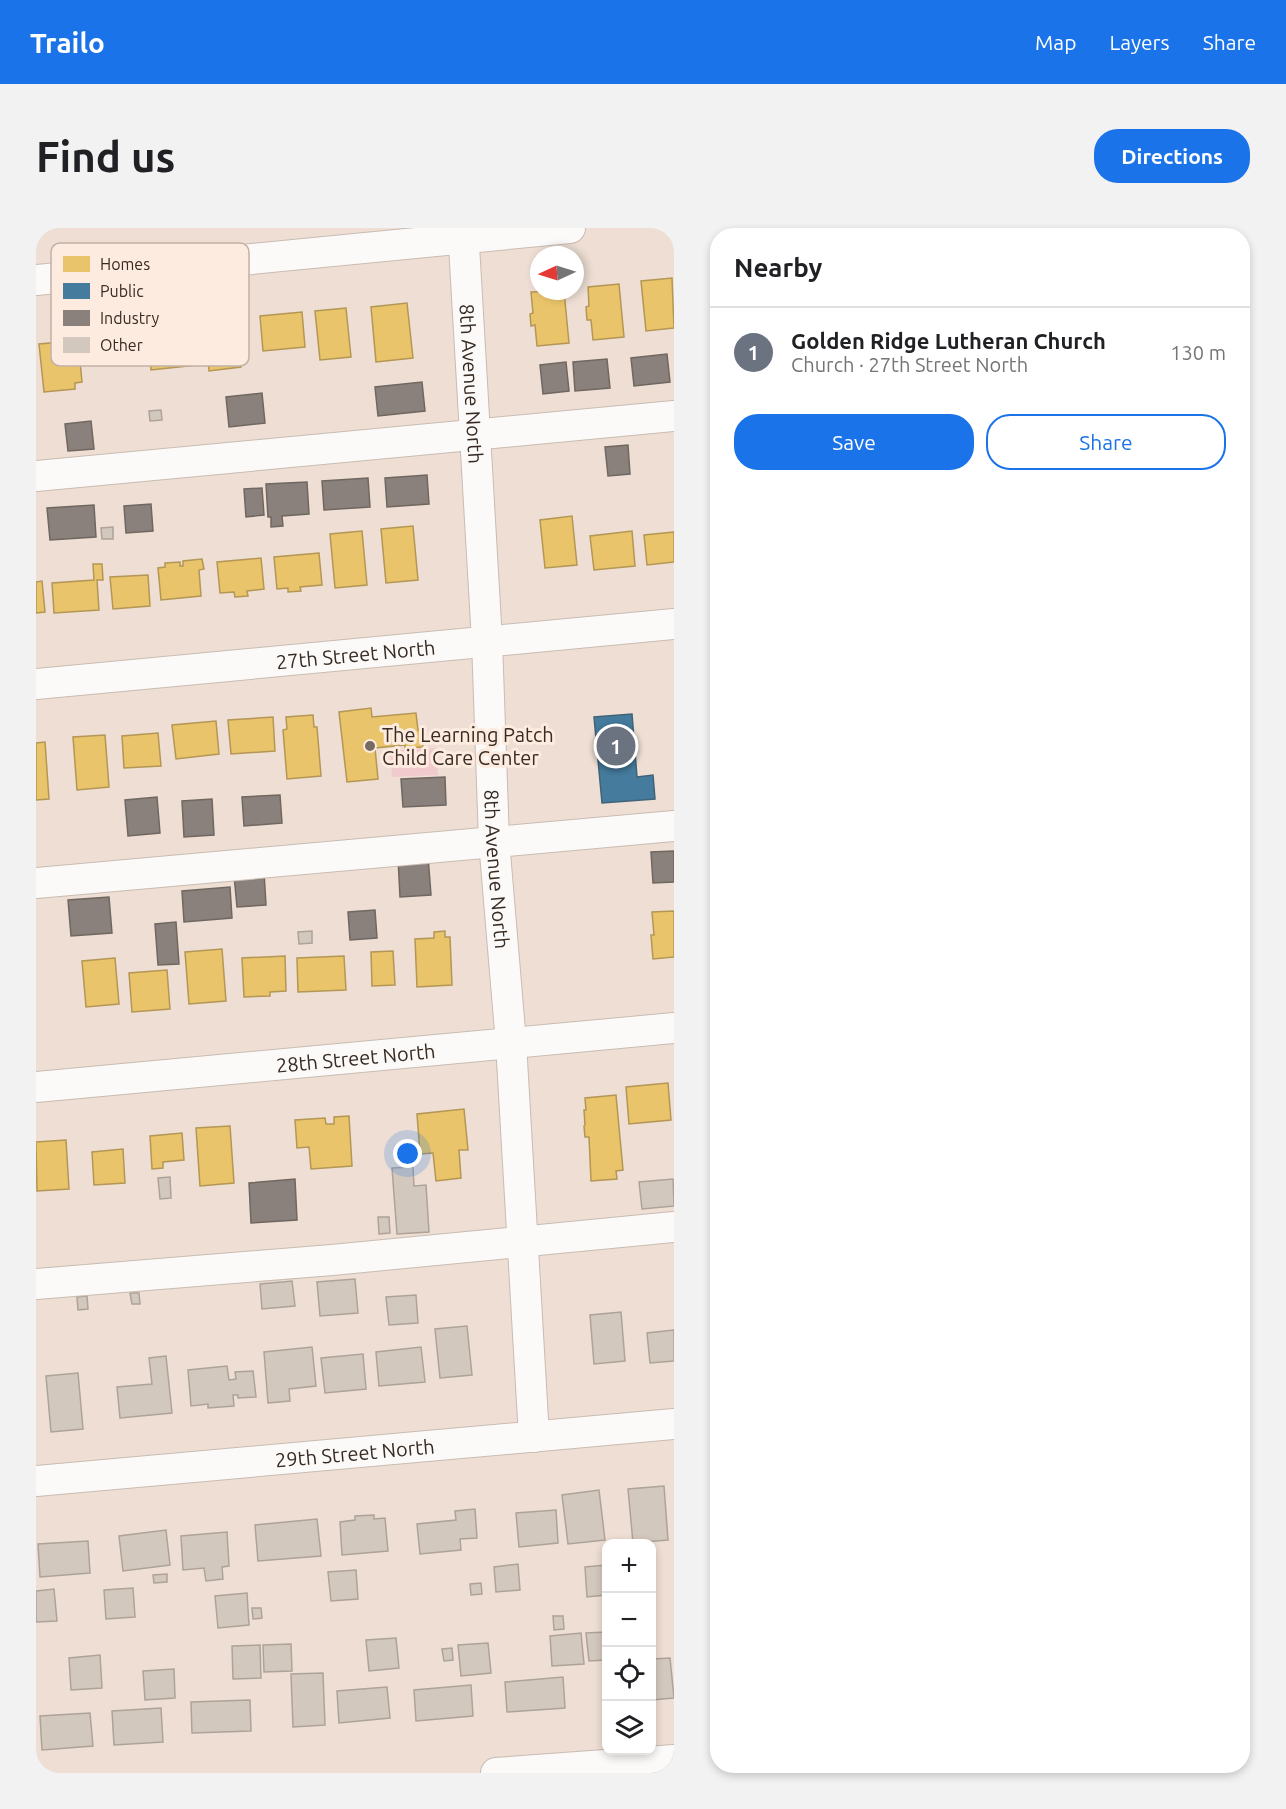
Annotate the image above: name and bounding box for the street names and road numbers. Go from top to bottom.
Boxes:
street label: 8th Avenue North [456,303,488,464]
street label: 27th Street North [275,635,436,673]
street label: 8th Avenue North [481,789,515,950]
street label: 28th Street North [275,1039,436,1076]
street label: 29th Street North [274,1434,435,1471]

